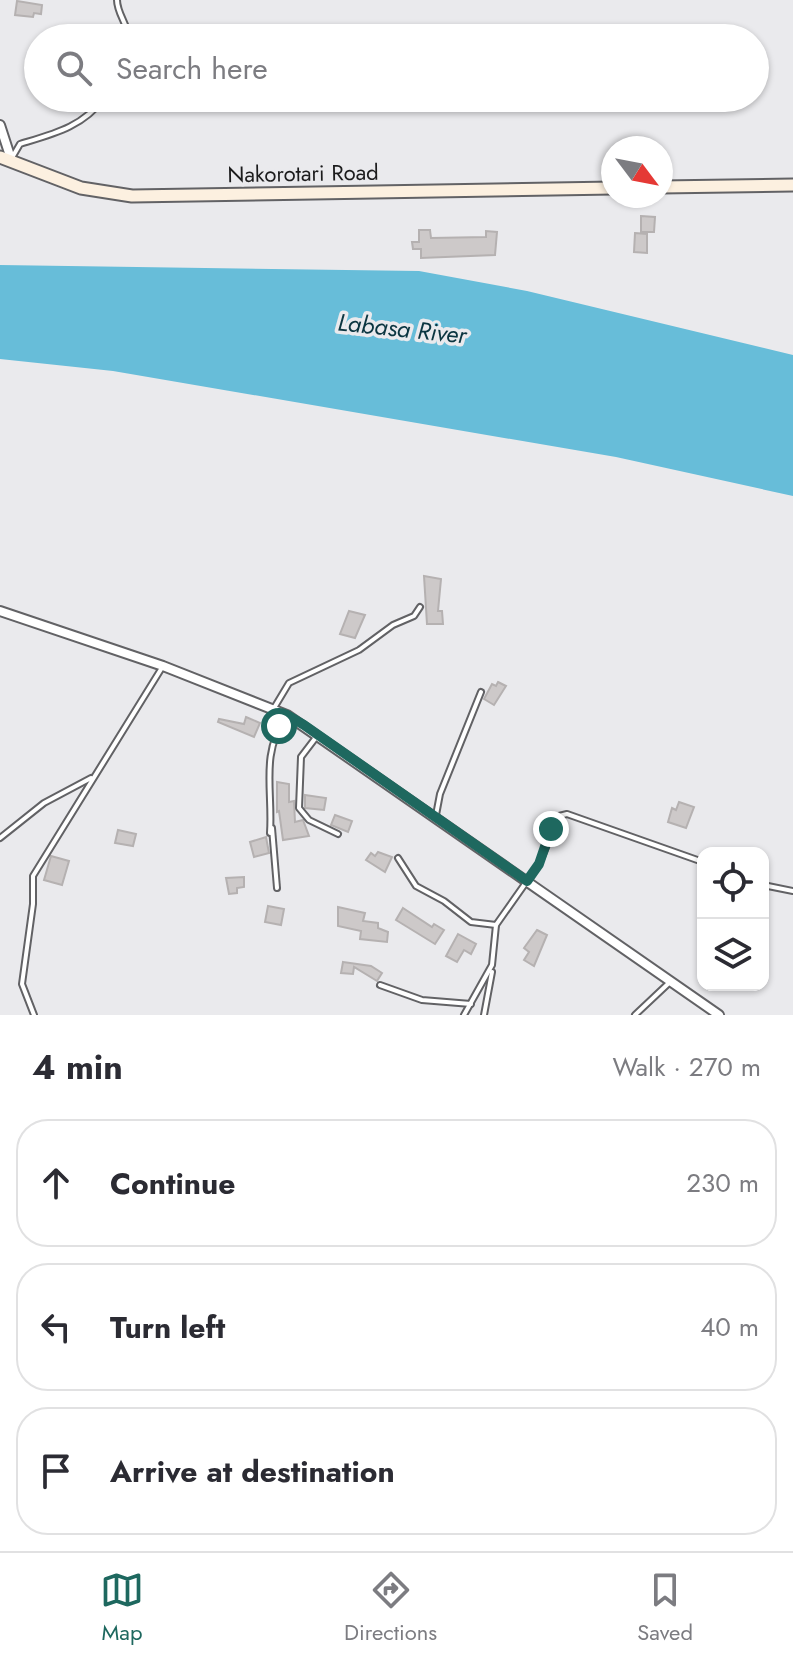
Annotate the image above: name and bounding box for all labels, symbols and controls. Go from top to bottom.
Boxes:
search box [24,24,769,112]
icon: search [52,46,96,90]
text: Search here [116,47,268,90]
north arrow [601,136,673,208]
street label: Nakorotari Road [227,156,379,190]
water label: Labasa River [336,304,470,353]
route start [261,708,297,744]
route end [533,811,569,847]
map controls [697,847,769,991]
button: locate [697,847,769,919]
button: layers [697,919,769,991]
text: 4 min [32,1043,123,1092]
text: Walk · 270 m [612,1048,761,1086]
icon: ahead [34,1161,78,1205]
text: Continue [110,1162,236,1205]
text: 230 m [686,1164,759,1202]
icon: left [34,1305,78,1349]
text: Turn left [110,1306,225,1349]
text: 40 m [700,1308,759,1346]
icon: arrive [34,1449,78,1493]
text: Arrive at destination [110,1450,395,1493]
tab: Map [100,1568,144,1648]
tab: Directions [344,1568,437,1648]
tab: Saved [637,1568,693,1648]

